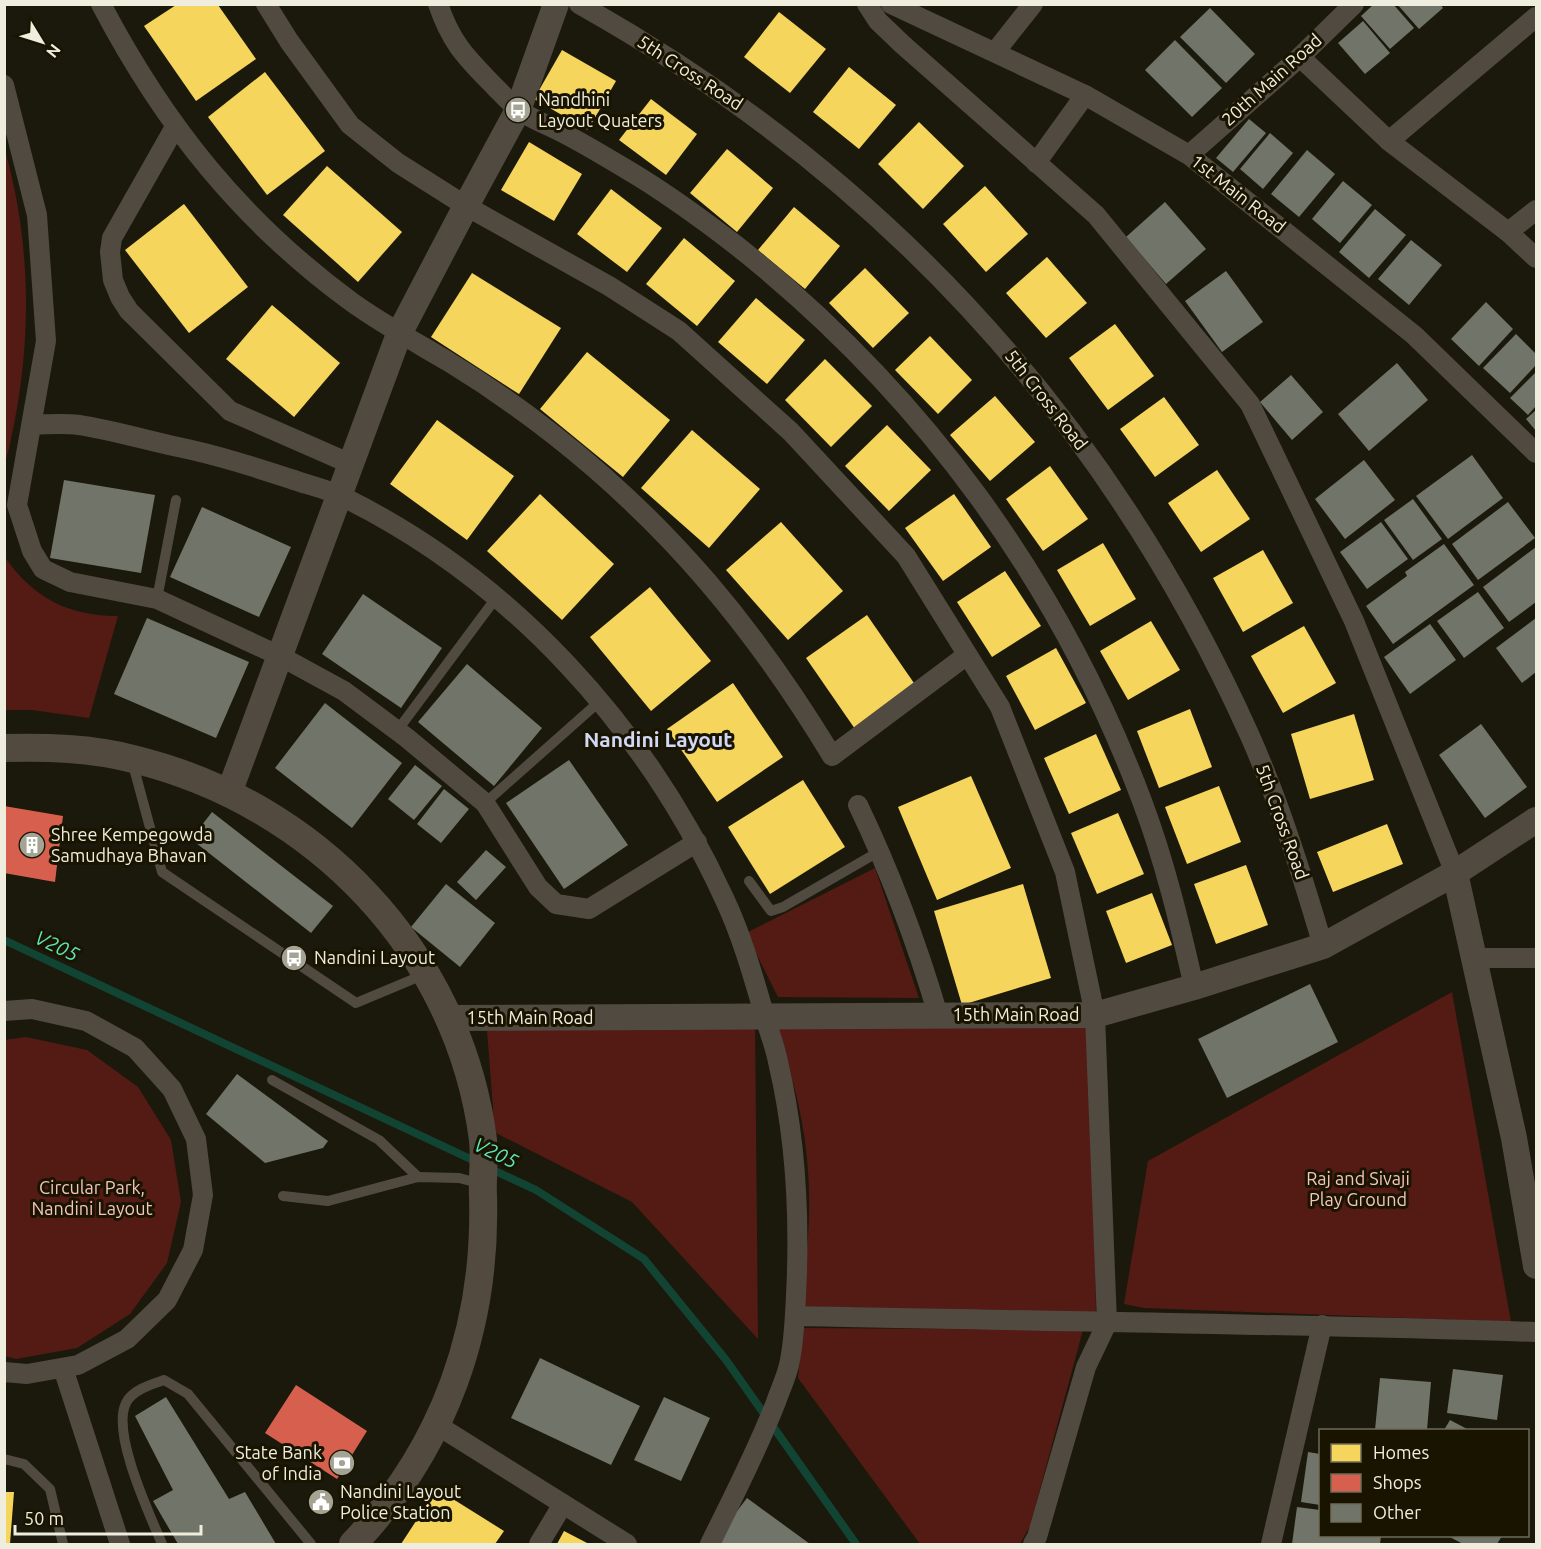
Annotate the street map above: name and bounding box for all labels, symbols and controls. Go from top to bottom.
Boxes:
north arrow [12,12,72,72]
street label: 20th Main Road [1217,29,1325,129]
street label: 5th Cross Road [634,31,747,114]
text: N [43,41,65,61]
place label: Nandhini Layout Quaters [538,89,662,131]
bus stop icon: Nandhini Layout Quaters [503,95,533,125]
street label: 1st Main Road [1187,150,1290,236]
street label: 5th Cross Road [1002,345,1092,453]
district label: Nandini Layout [584,727,732,751]
street label: 5th Cross Road [1253,761,1313,882]
place label: Shree Kempegowda Samudhaya Bhavan [51,824,213,865]
building icon: Shree Kempegowda Samudhaya Bhavan [17,830,47,860]
water label: V205 [31,925,84,966]
bus stop icon: Nandini Layout [279,943,309,973]
place label: Nandini Layout [314,947,435,967]
street label: 15th Main Road [953,1004,1079,1024]
street label: 15th Main Road [467,1007,593,1027]
water label: V205 [470,1132,523,1173]
park label: Raj and Sivaji Play Ground [1306,1168,1410,1209]
park label: Circular Park, Nandini Layout [32,1177,153,1218]
legend [1319,1429,1529,1537]
place label: State Bank of India [235,1442,322,1483]
text: Homes [1373,1442,1430,1462]
bank icon: State Bank of India [327,1448,357,1478]
text: Shops [1373,1472,1422,1492]
place label: Nandini Layout Police Station [340,1481,461,1522]
public building icon: Nandini Layout Police Station [306,1487,336,1517]
scale bar [15,1498,201,1536]
text: Other [1373,1502,1421,1522]
text: 50 m [24,1508,64,1528]

